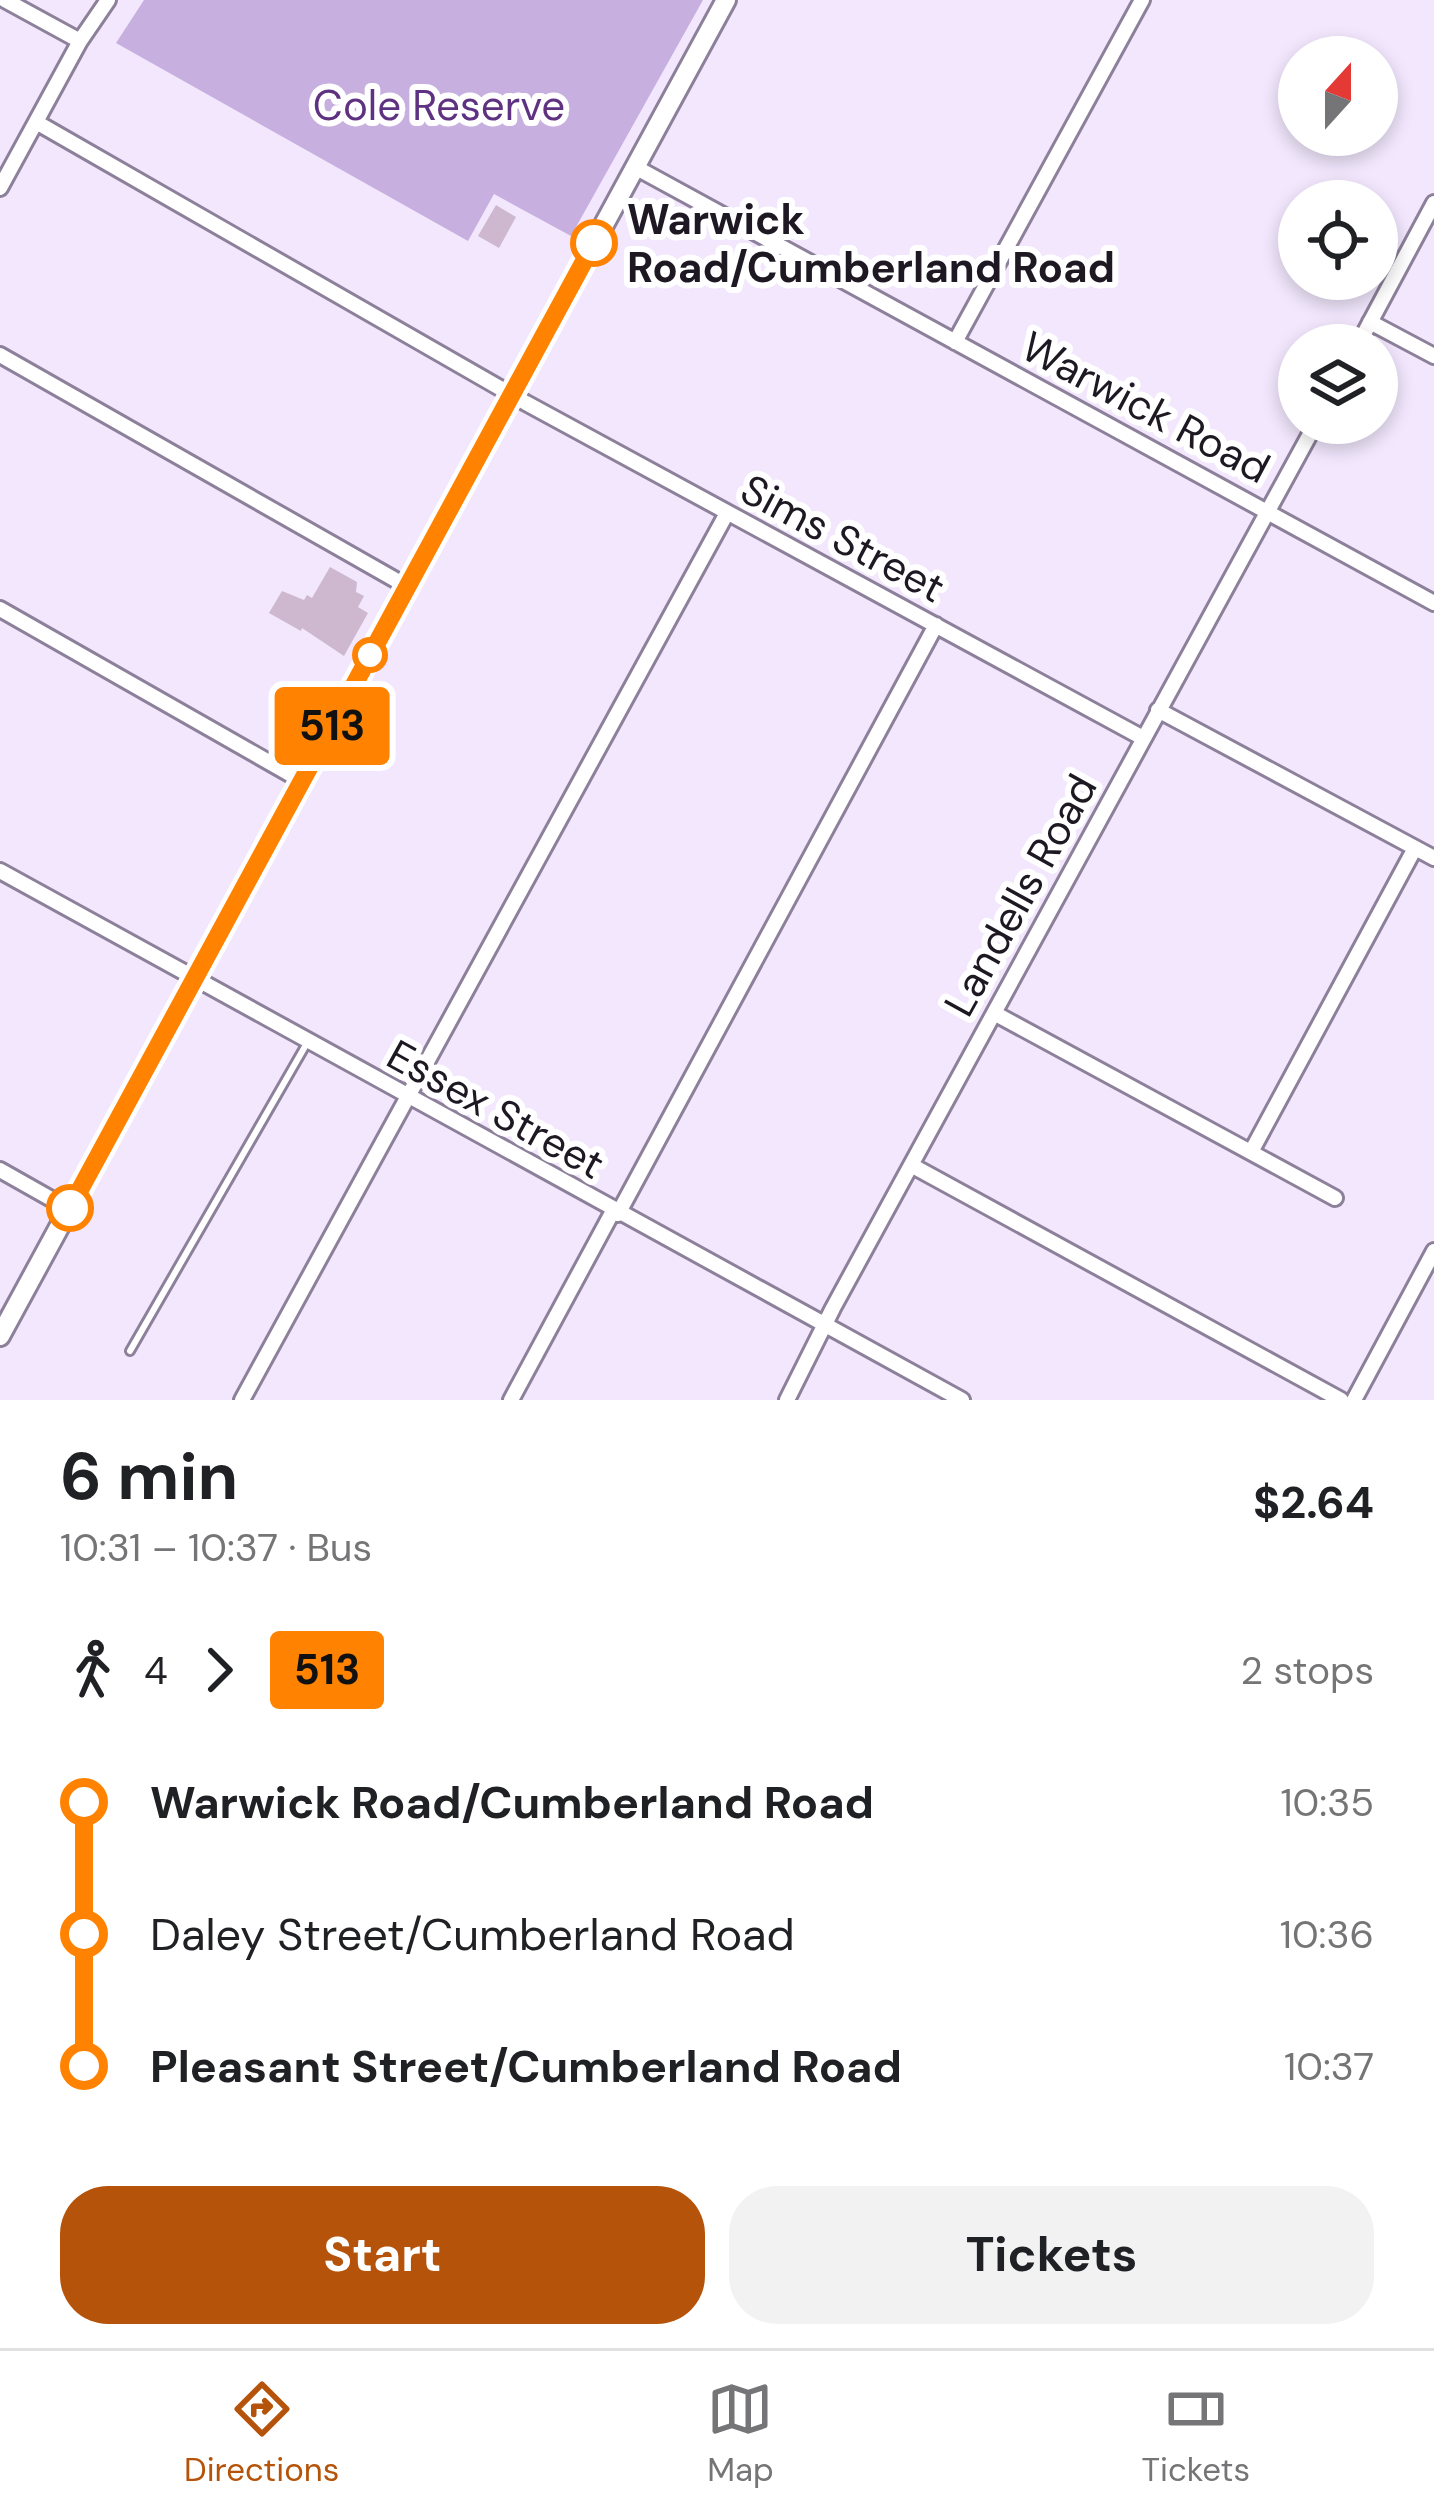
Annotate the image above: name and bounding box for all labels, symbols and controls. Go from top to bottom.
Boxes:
north arrow [1278,36,1398,156]
map controls [1278,36,1398,444]
park label: Cole Reserve [313,78,565,133]
button: locate [1278,180,1398,300]
place label: Warwick Road/Cumberland Road [627,192,1115,295]
marker: Warwick Road/Cumberland Road [572,221,616,265]
street label: Warwick Road [1012,319,1279,496]
button: layers [1278,324,1398,444]
street label: Sims Street [731,462,954,615]
unlabelled marker [354,639,386,671]
line badge: 513 [263,687,401,765]
text: 513 [299,698,365,753]
street label: Landells Road [931,765,1109,1026]
street label: Essex Street [378,1027,614,1192]
unlabelled marker [48,1186,92,1230]
text: 6 min [60,1434,238,1519]
text: $2.64 [1253,1473,1374,1532]
text: 10:31 – 10:37 · Bus [60,1522,372,1573]
icon: walk [60,1637,126,1703]
icon: forward [186,1637,252,1703]
text: 513 [294,1642,360,1697]
text: 4 [144,1645,168,1696]
text: 2 stops [1241,1645,1374,1696]
text: Warwick Road/Cumberland Road [150,1773,874,1832]
text: 10:35 [1280,1777,1374,1828]
text: Daley Street/Cumberland Road [150,1905,795,1964]
text: 10:36 [1280,1909,1374,1960]
text: Pleasant Street/Cumberland Road [150,2037,902,2096]
text: 10:37 [1284,2041,1374,2092]
button: Start [60,2186,705,2324]
button: Tickets [729,2186,1374,2324]
tab: Directions [184,2376,339,2491]
tab: Map [707,2376,774,2491]
tab: Tickets [1142,2376,1250,2491]

